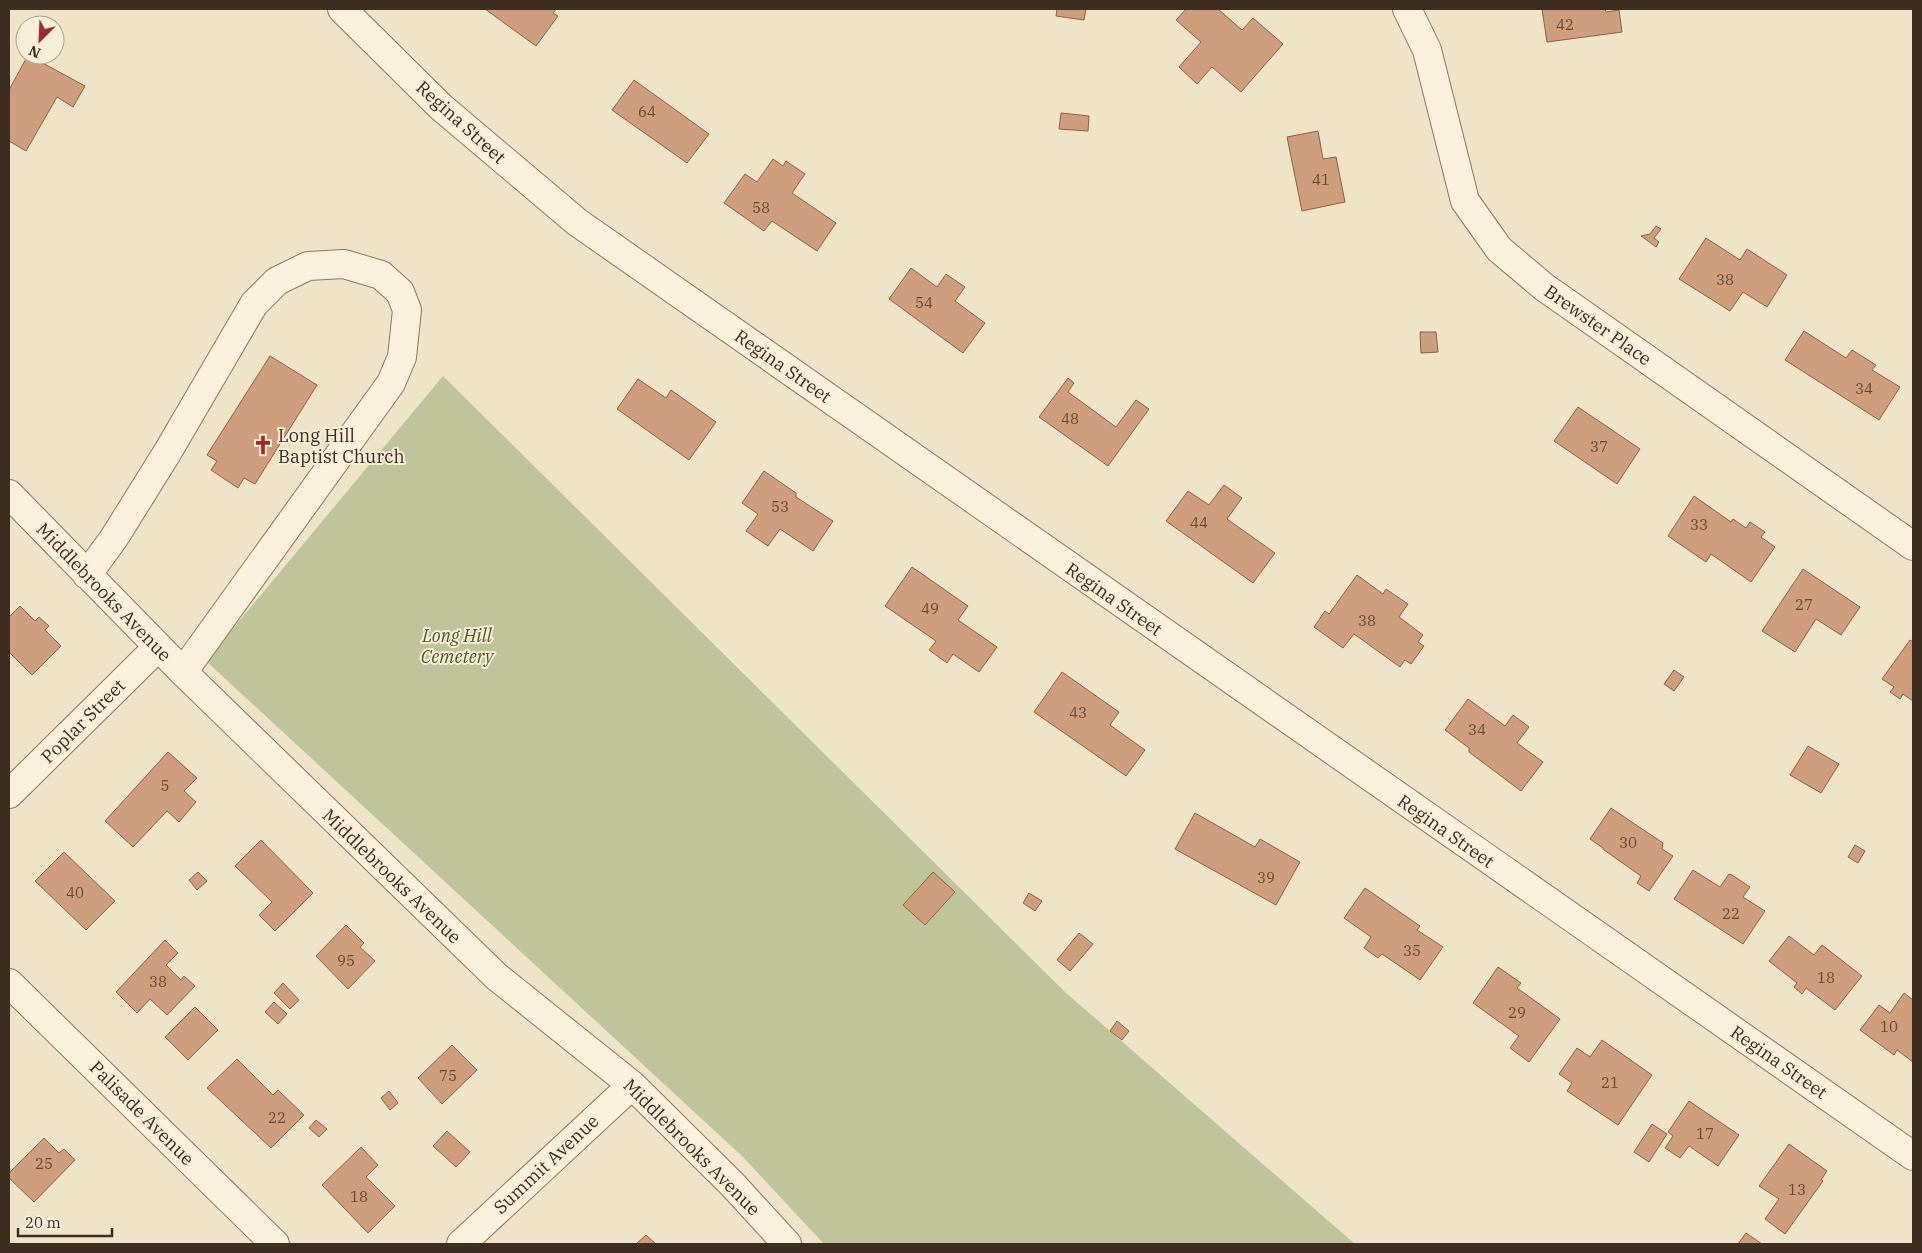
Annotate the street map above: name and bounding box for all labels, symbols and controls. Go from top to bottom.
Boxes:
north arrow [15,15,65,65]
house number: 42 [1556,15,1574,34]
text: N [26,41,43,62]
street label: Regina Street [411,76,511,168]
house number: 64 [638,102,656,121]
house number: 41 [1312,170,1330,189]
house number: 58 [752,198,770,217]
house number: 38 [1716,270,1734,289]
street label: Brewster Place [1540,280,1656,370]
house number: 54 [915,293,933,312]
street label: Regina Street [730,324,836,408]
house number: 34 [1855,379,1873,398]
house number: 48 [1061,409,1079,428]
place label: Long Hill Baptist Church [278,424,405,468]
church icon: Long Hill Baptist Church [252,434,274,456]
house number: 37 [1590,437,1608,456]
house number: 53 [771,497,789,516]
house number: 44 [1190,513,1208,532]
house number: 33 [1690,515,1708,534]
street label: Middlebrooks Avenue [32,518,176,666]
street label: Regina Street [1061,557,1167,641]
house number: 27 [1795,595,1813,614]
house number: 49 [921,599,939,618]
house number: 38 [1358,611,1376,630]
park label: Long Hill Cemetery [421,624,495,668]
street label: Poplar Street [36,674,130,768]
house number: 43 [1069,703,1087,722]
house number: 34 [1468,720,1486,739]
house number: 5 [160,776,170,795]
street label: Regina Street [1393,789,1499,873]
street label: Middlebrooks Avenue [318,804,466,948]
house number: 30 [1619,833,1637,852]
house number: 39 [1257,868,1275,887]
house number: 40 [66,883,84,902]
house number: 22 [1722,904,1740,923]
house number: 35 [1403,941,1421,960]
house number: 95 [337,951,355,970]
house number: 18 [1817,968,1835,987]
house number: 38 [149,972,167,991]
house number: 29 [1508,1003,1526,1022]
house number: 10 [1880,1017,1898,1036]
street label: Regina Street [1726,1020,1832,1104]
street label: Palisade Avenue [85,1056,199,1170]
house number: 75 [439,1066,457,1085]
house number: 21 [1601,1073,1619,1092]
street label: Middlebrooks Avenue [619,1074,765,1220]
house number: 22 [268,1108,286,1127]
street label: Summit Avenue [489,1109,603,1219]
house number: 17 [1696,1124,1714,1143]
house number: 25 [35,1154,53,1173]
house number: 13 [1788,1180,1806,1199]
house number: 18 [350,1187,368,1206]
scale bar [18,1206,111,1238]
text: 20 m [25,1213,61,1232]

